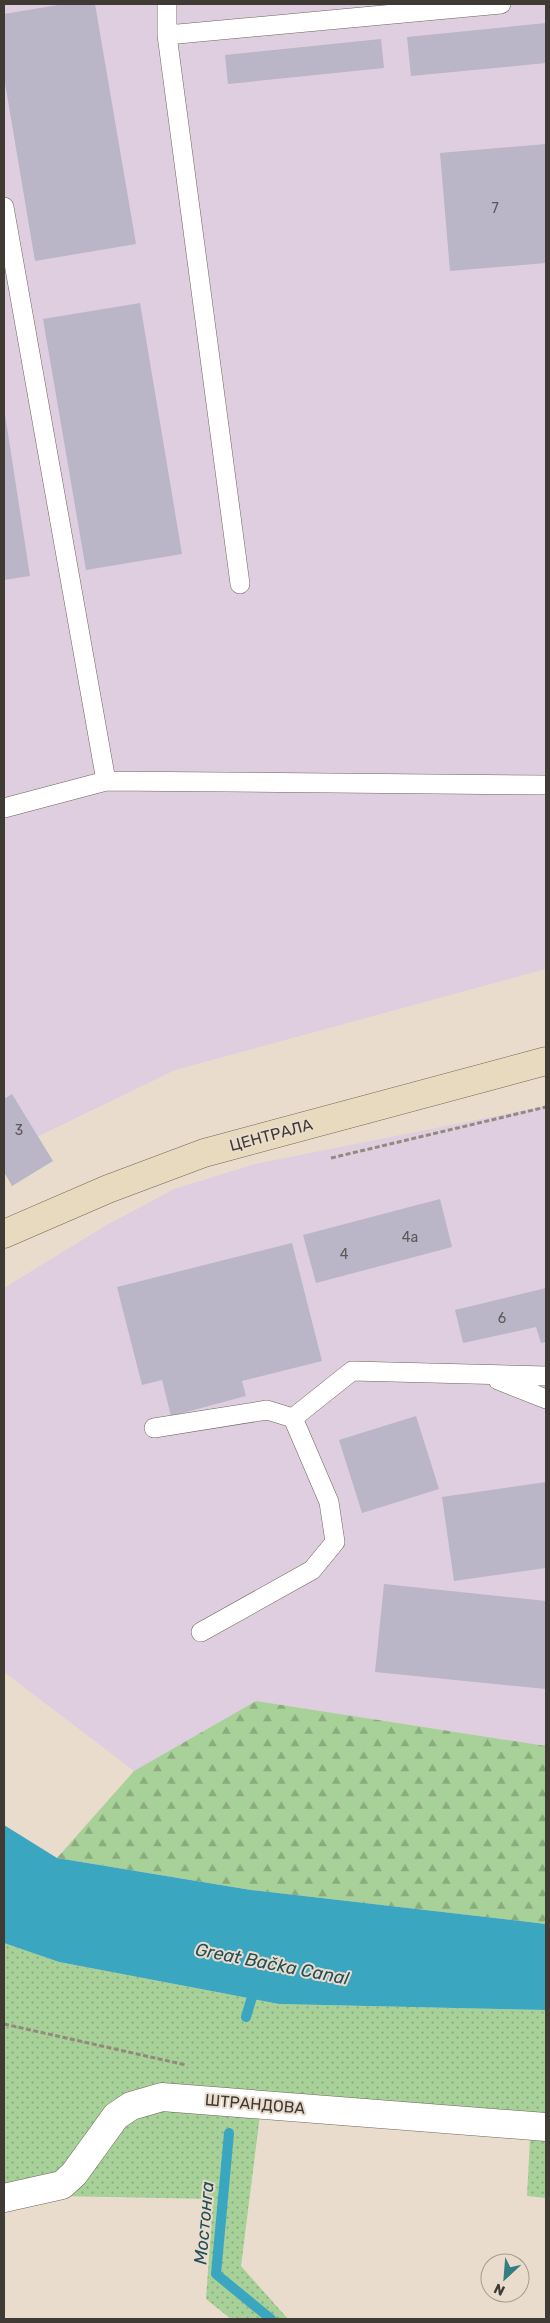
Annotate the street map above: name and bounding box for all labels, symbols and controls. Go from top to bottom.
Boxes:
house number: 7 [491,200,499,217]
street label: ЦЕНТРАЛА [227,1115,315,1155]
house number: 3 [15,1122,23,1139]
house number: 4a [402,1229,418,1246]
house number: 4 [340,1246,349,1263]
house number: 6 [498,1310,506,1327]
water label: Great Bačka Canal [193,1938,351,1990]
street label: ШТРАНДОВА [204,2090,306,2118]
water label: Мостонга [189,2180,219,2265]
north arrow [480,2253,530,2303]
text: N [491,2279,508,2299]

